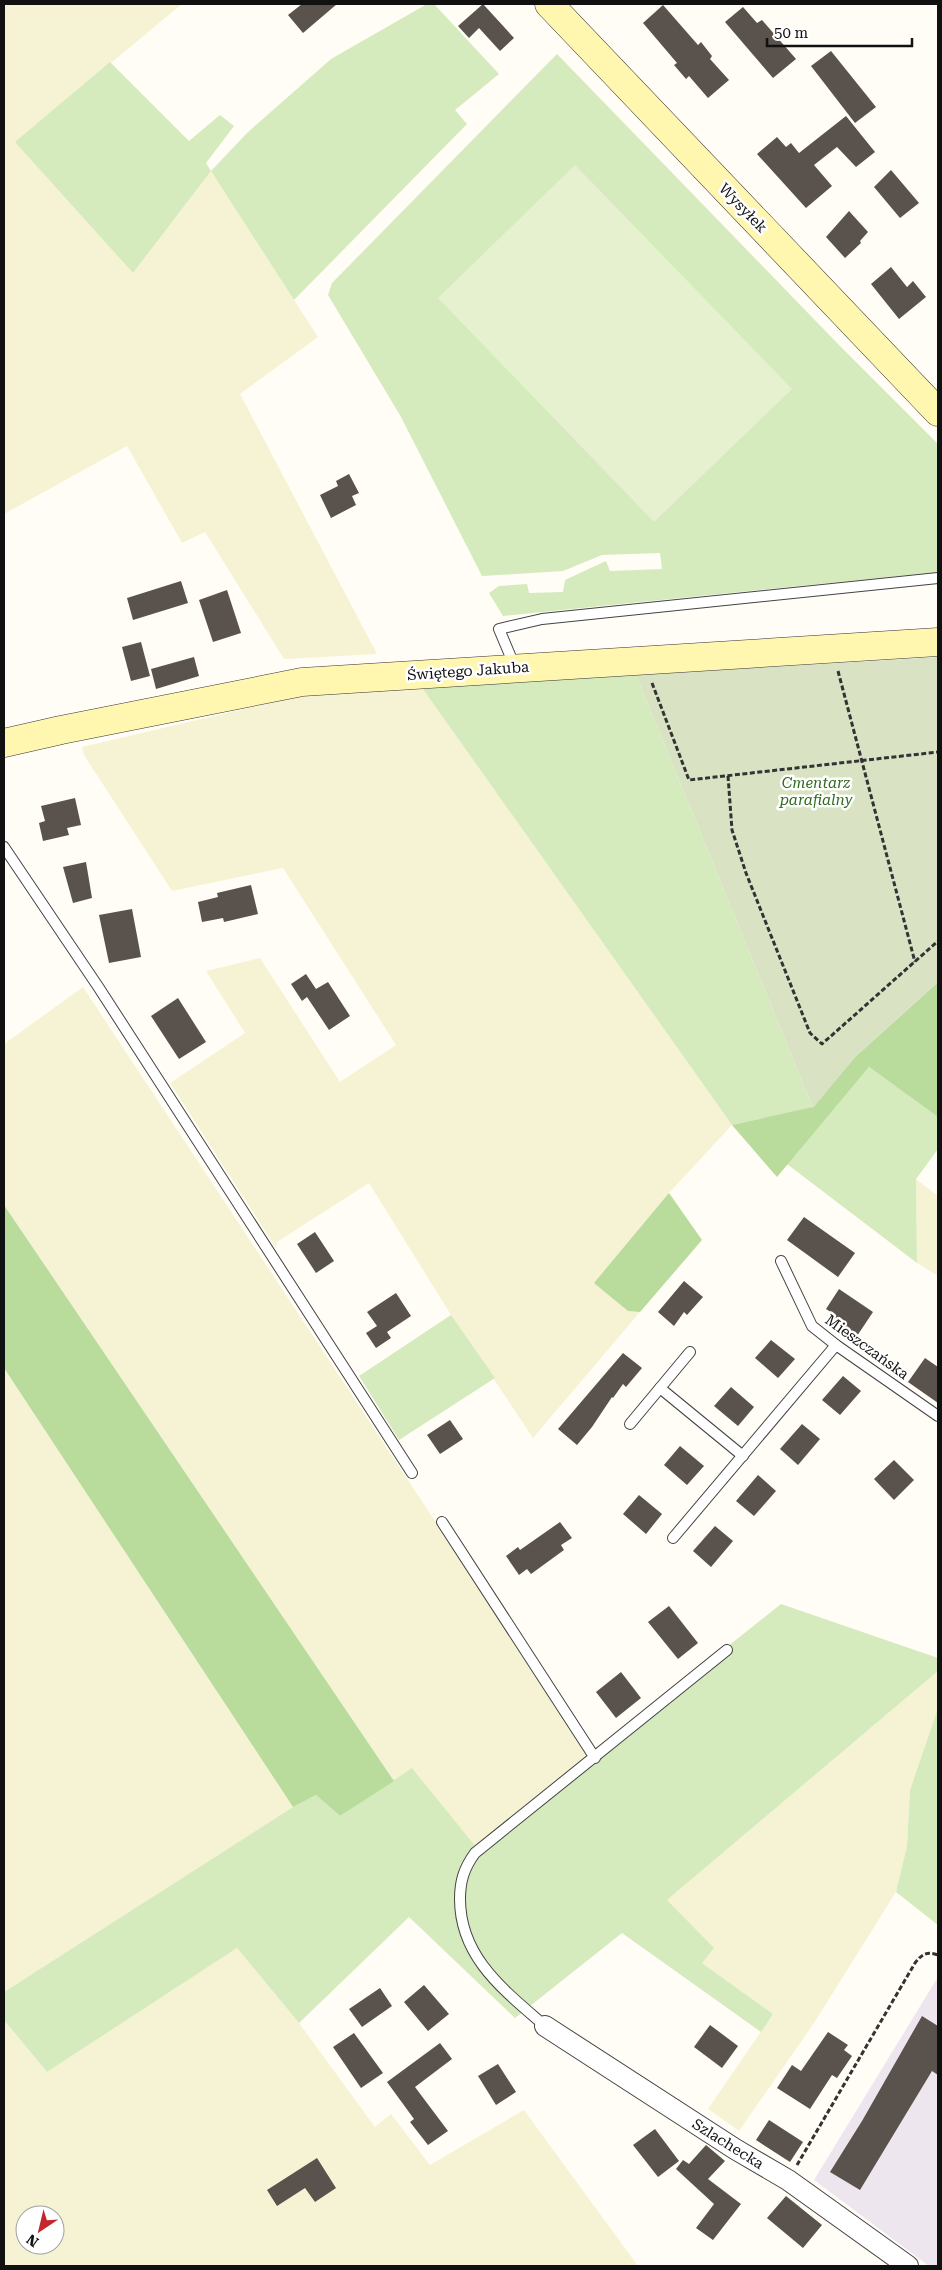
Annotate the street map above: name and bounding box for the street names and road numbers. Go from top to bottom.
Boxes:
street label: Wysyłek [715,180,771,237]
street label: Świętego Jakuba [406,657,530,684]
street label: Mieszczańska [822,1311,912,1383]
street label: Szlachecka [689,2115,767,2173]

